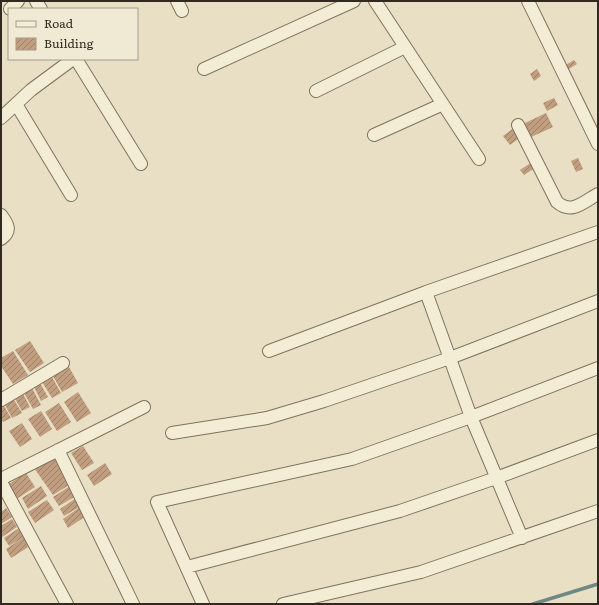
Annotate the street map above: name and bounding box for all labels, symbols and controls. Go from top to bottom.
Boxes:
legend [8,8,138,60]
text: Road [44,14,74,32]
text: Building [44,34,94,52]

